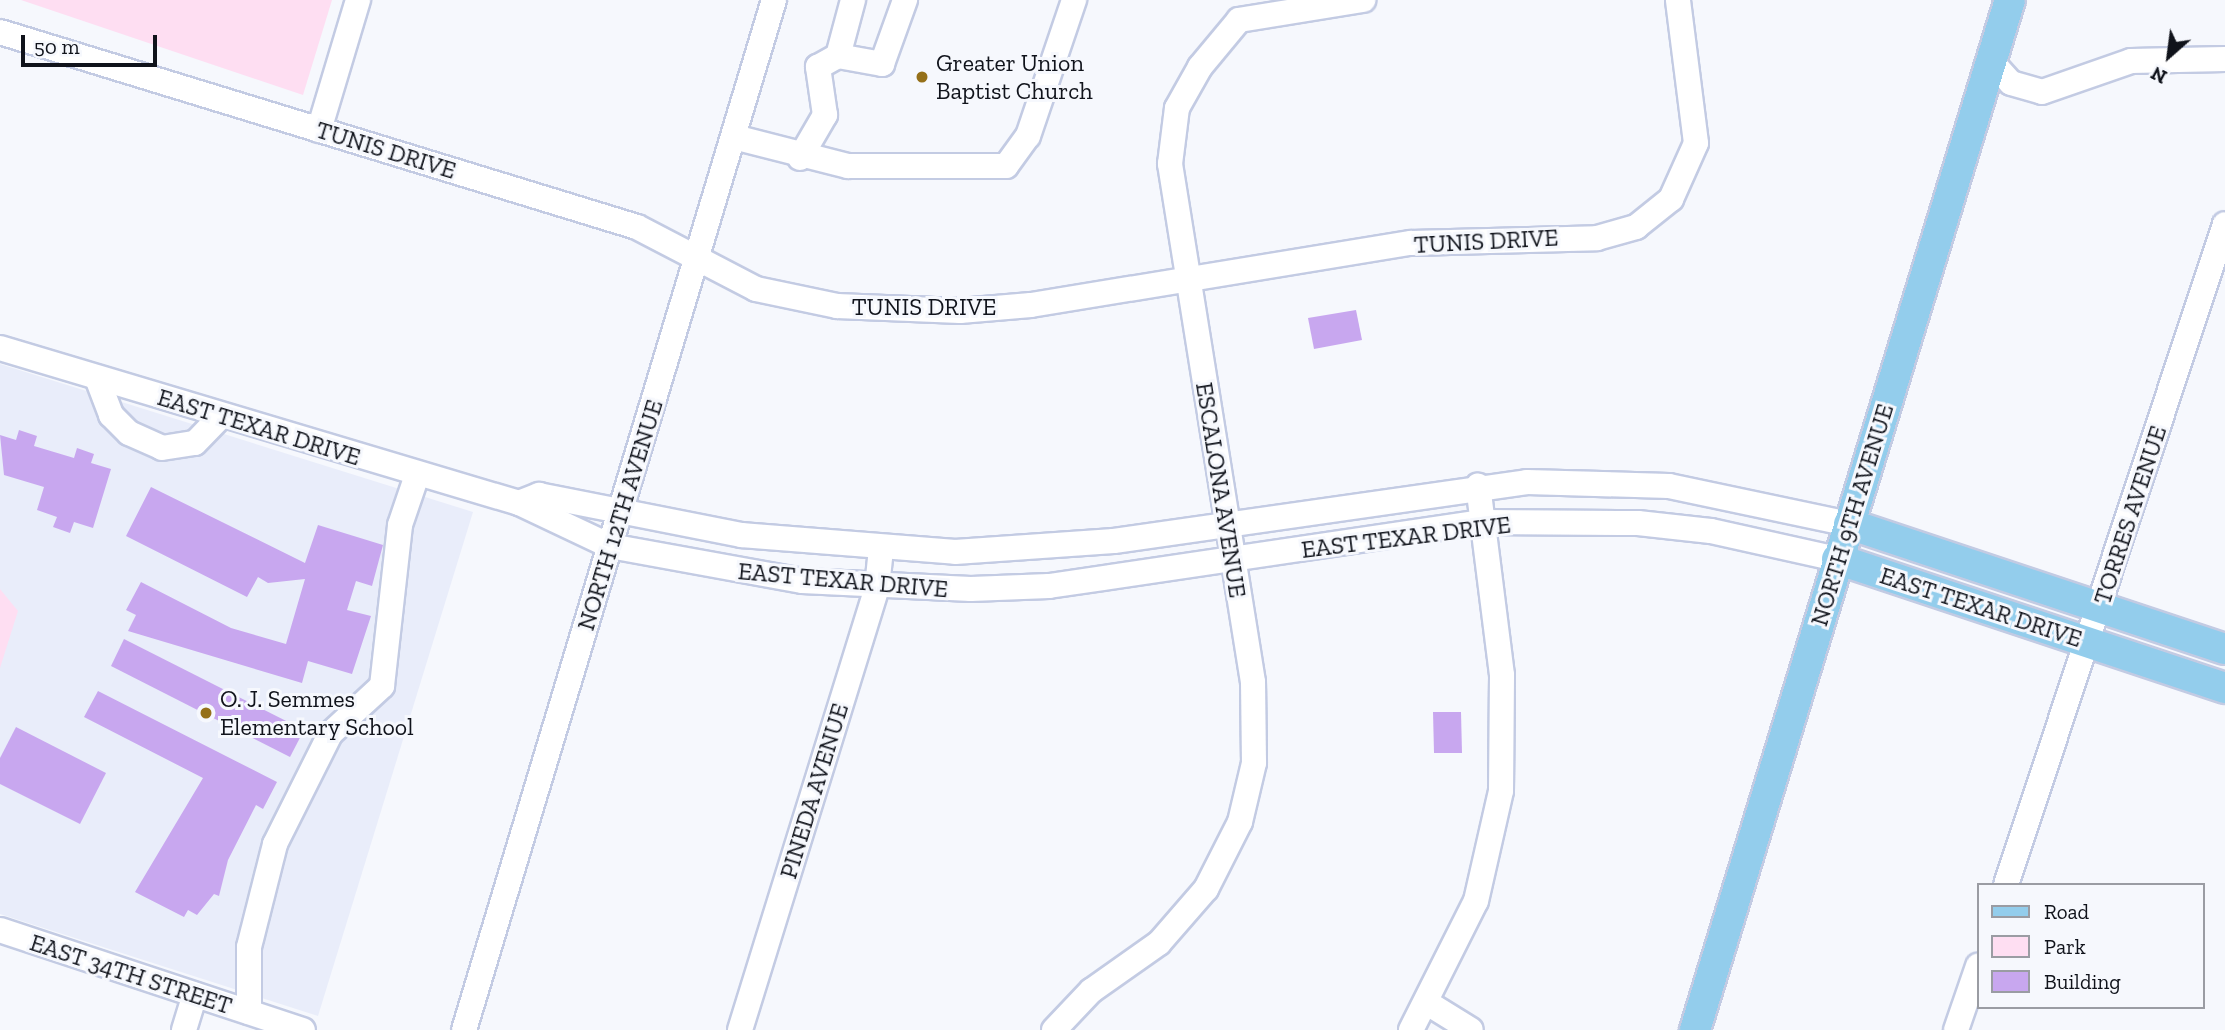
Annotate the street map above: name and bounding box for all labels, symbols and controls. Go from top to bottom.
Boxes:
scale bar [24,21,161,65]
north arrow [2134,21,2204,91]
text: 50 m [34,34,80,59]
place label: Greater Union Baptist Church [936,49,1093,105]
text: N [2147,61,2171,89]
marker: Greater Union Baptist Church [914,69,930,85]
street label: TUNIS DRIVE [313,115,459,185]
street label: TUNIS DRIVE [1413,223,1559,259]
street label: TUNIS DRIVE [852,293,996,321]
street label: ESCALONA AVENUE [1190,380,1252,600]
street label: EAST TEXAR DRIVE [154,382,364,472]
street label: NORTH 12TH AVENUE [571,396,669,634]
street label: NORTH 9TH AVENUE [1804,400,1900,630]
street label: TORRES AVENUE [2087,422,2173,608]
street label: EAST TEXAR DRIVE [1299,510,1513,564]
street label: EAST TEXAR DRIVE [736,556,950,604]
street label: EAST TEXAR DRIVE [1876,561,2086,653]
place label: O. J. Semmes Elementary School [220,685,414,741]
street label: PINEDA AVENUE [773,699,855,883]
marker: O. J. Semmes Elementary School [198,705,214,721]
legend [1976,883,2204,1009]
text: Road [2044,899,2089,924]
street label: EAST 34TH STREET [26,928,236,1020]
text: Park [2044,934,2086,959]
text: Building [2044,969,2121,994]

